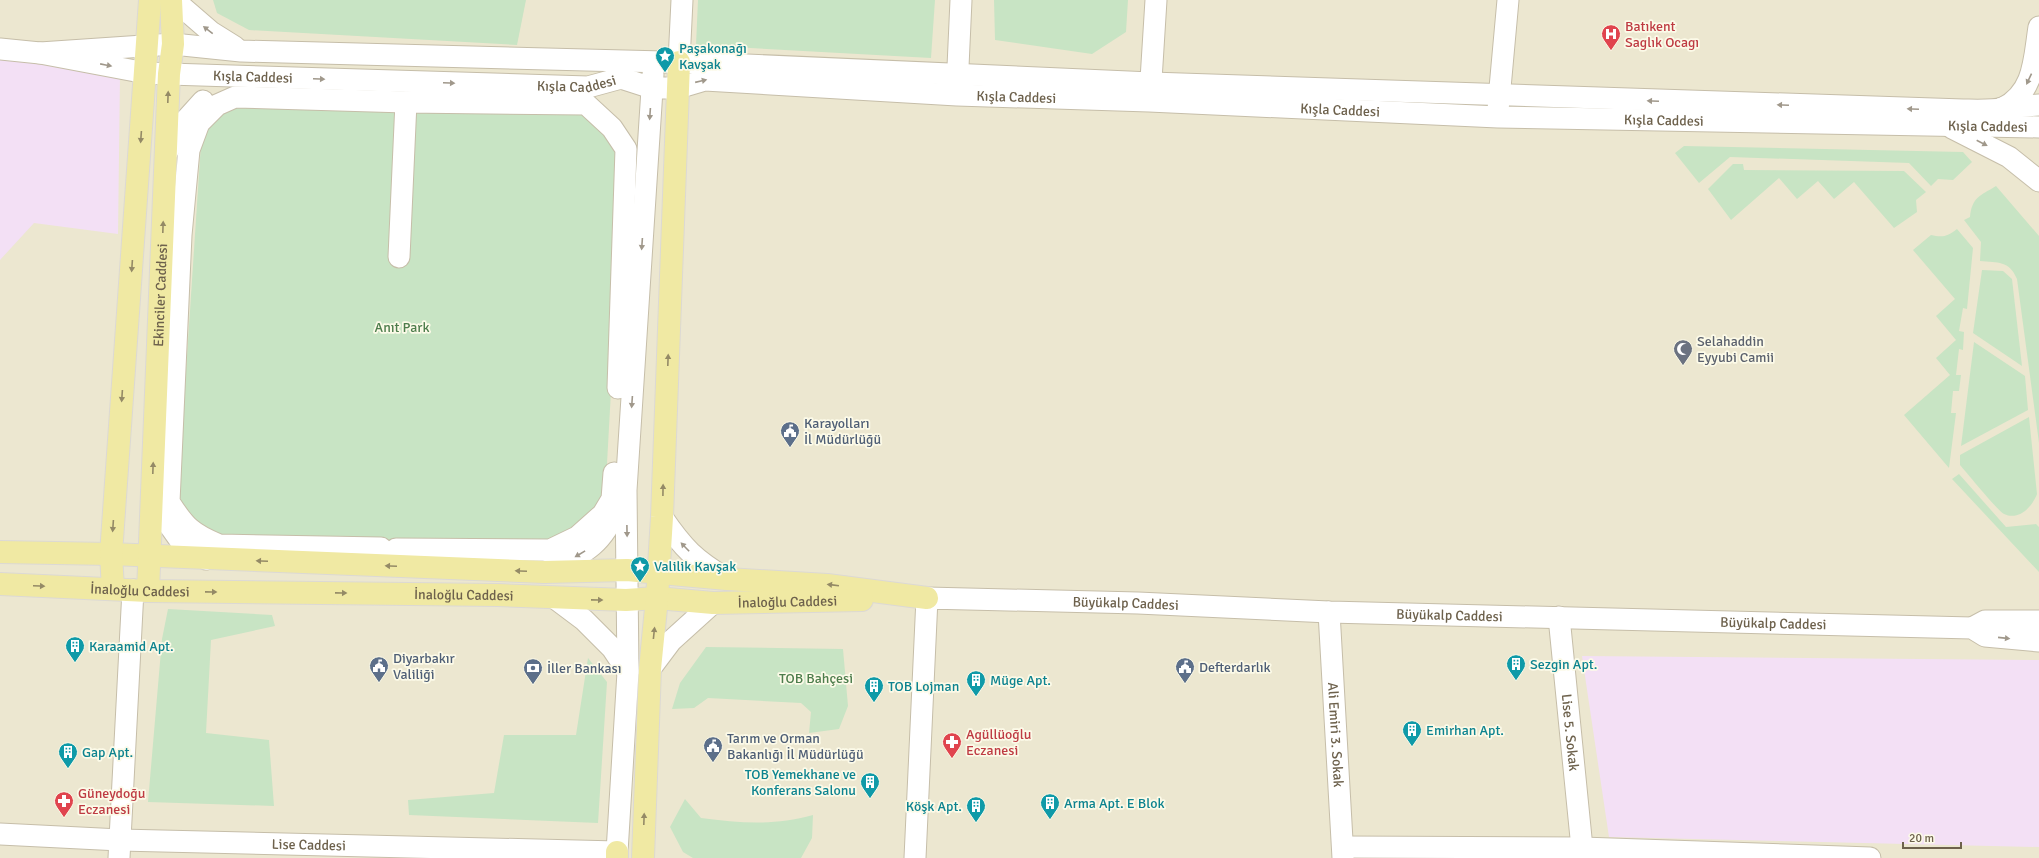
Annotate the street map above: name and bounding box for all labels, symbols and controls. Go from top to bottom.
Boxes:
place label: Batıkent Saglık Ocagı [1625,18,1699,51]
hospital icon: Batıkent Saglık Ocagı [1600,23,1622,51]
one-way arrow [202,25,213,34]
place label: Paşakonağı Kavşak [679,40,747,73]
place icon: Paşakonağı Kavşak [654,45,676,73]
one-way arrow [100,63,112,69]
street label: Kışla Caddesi [213,67,293,87]
street label: Kışla Caddesi [537,72,618,97]
one-way arrow [2026,73,2032,85]
one-way arrow [313,76,326,82]
one-way arrow [695,78,707,84]
one-way arrow [443,79,455,86]
street label: Kışla Caddesi [976,88,1056,107]
one-way arrow [165,90,171,103]
one-way arrow [1646,98,1659,104]
street label: Kışla Caddesi [1300,100,1380,121]
one-way arrow [1777,101,1789,108]
one-way arrow [1907,105,1919,112]
one-way arrow [647,108,654,120]
street label: Kışla Caddesi [1624,111,1704,130]
street label: Kışla Caddesi [1948,117,2028,136]
one-way arrow [137,131,144,143]
one-way arrow [1976,140,1988,147]
one-way arrow [159,221,166,233]
one-way arrow [638,238,645,250]
street label: Ekinciler Caddesi [150,243,171,347]
one-way arrow [128,260,135,272]
park label: Anıt Park [375,319,429,336]
place label: Selahaddin Eyyubi Camii [1697,333,1774,366]
mosque icon: Selahaddin Eyyubi Camii [1672,338,1694,366]
one-way arrow [664,354,671,366]
one-way arrow [119,390,126,402]
one-way arrow [628,395,635,408]
place label: Karayolları İl Müdürlüğü [804,415,881,448]
public building icon: Karayolları İl Müdürlüğü [779,420,801,448]
one-way arrow [150,461,156,474]
one-way arrow [660,483,666,496]
one-way arrow [109,520,116,532]
one-way arrow [623,525,630,537]
one-way arrow [680,542,690,552]
one-way arrow [574,550,586,557]
place icon: Valilik Kavşak [629,555,651,583]
one-way arrow [255,558,268,565]
place label: Valilik Kavşak [654,558,736,575]
one-way arrow [385,563,397,570]
one-way arrow [514,568,527,574]
street label: İnaloğlu Caddesi [90,580,190,600]
one-way arrow [33,582,45,589]
one-way arrow [827,582,839,588]
street label: İnaloğlu Caddesi [414,586,514,605]
one-way arrow [205,589,218,595]
one-way arrow [335,590,348,596]
street label: İnaloğlu Caddesi [738,593,837,612]
street label: Büyükalp Caddesi [1072,593,1179,614]
one-way arrow [591,596,603,603]
street label: Büyükalp Caddesi [1396,606,1503,625]
street label: Büyükalp Caddesi [1720,614,1827,633]
one-way arrow [650,627,657,639]
building icon: Karaamid Apt. [64,635,86,663]
one-way arrow [1998,635,2010,642]
place label: Karaamid Apt. [89,638,174,655]
place label: Diyarbakır Valiliği [393,650,456,683]
building icon: Sezgin Apt. [1505,653,1527,681]
public building icon: Diyarbakır Valiliği [368,655,390,683]
public building icon: Defterdarlık [1174,656,1196,684]
place label: Sezgin Apt. [1530,656,1597,673]
bank icon: İller Bankası [522,657,544,685]
place label: Defterdarlık [1199,659,1271,676]
place label: İller Bankası [547,660,622,677]
building icon: Müge Apt. [965,669,987,697]
park label: TOB Bahçesi [779,670,853,687]
place label: Müge Apt. [990,672,1051,689]
building icon: TOB Lojman [863,675,885,703]
place label: TOB Lojman [888,678,959,695]
street label: Ali Emiri 3. Sokak [1324,682,1347,788]
street label: Lise 5. Sokak [1558,693,1582,772]
building icon: Emirhan Apt. [1401,719,1423,747]
place label: Emirhan Apt. [1426,722,1504,739]
place label: Agüllüoğlu Eczanesi [966,726,1031,759]
place label: Tarım ve Orman Bakanlığı İl Müdürlüğü [727,730,864,763]
pharmacy icon: Agüllüoğlu Eczanesi [941,731,963,759]
public building icon: Tarım ve Orman Bakanlığı İl Müdürlüğü [702,735,724,763]
building icon: Gap Apt. [57,741,79,769]
place label: Gap Apt. [82,744,133,761]
place label: TOB Yemekhane ve Konferans Salonu [745,766,856,799]
building icon: TOB Yemekhane ve Konferans Salonu [859,771,881,799]
place label: Güneydoğu Eczanesi [78,785,145,818]
pharmacy icon: Güneydoğu Eczanesi [53,790,75,818]
building icon: Arma Apt. E Blok [1039,792,1061,820]
building icon: Köşk Apt. [965,795,987,823]
place label: Arma Apt. E Blok [1064,795,1164,812]
place label: Köşk Apt. [906,798,962,815]
one-way arrow [641,813,648,825]
scale bar [1903,824,1961,850]
text: 20 m [1909,831,1934,846]
street label: Lise Caddesi [271,836,346,854]

